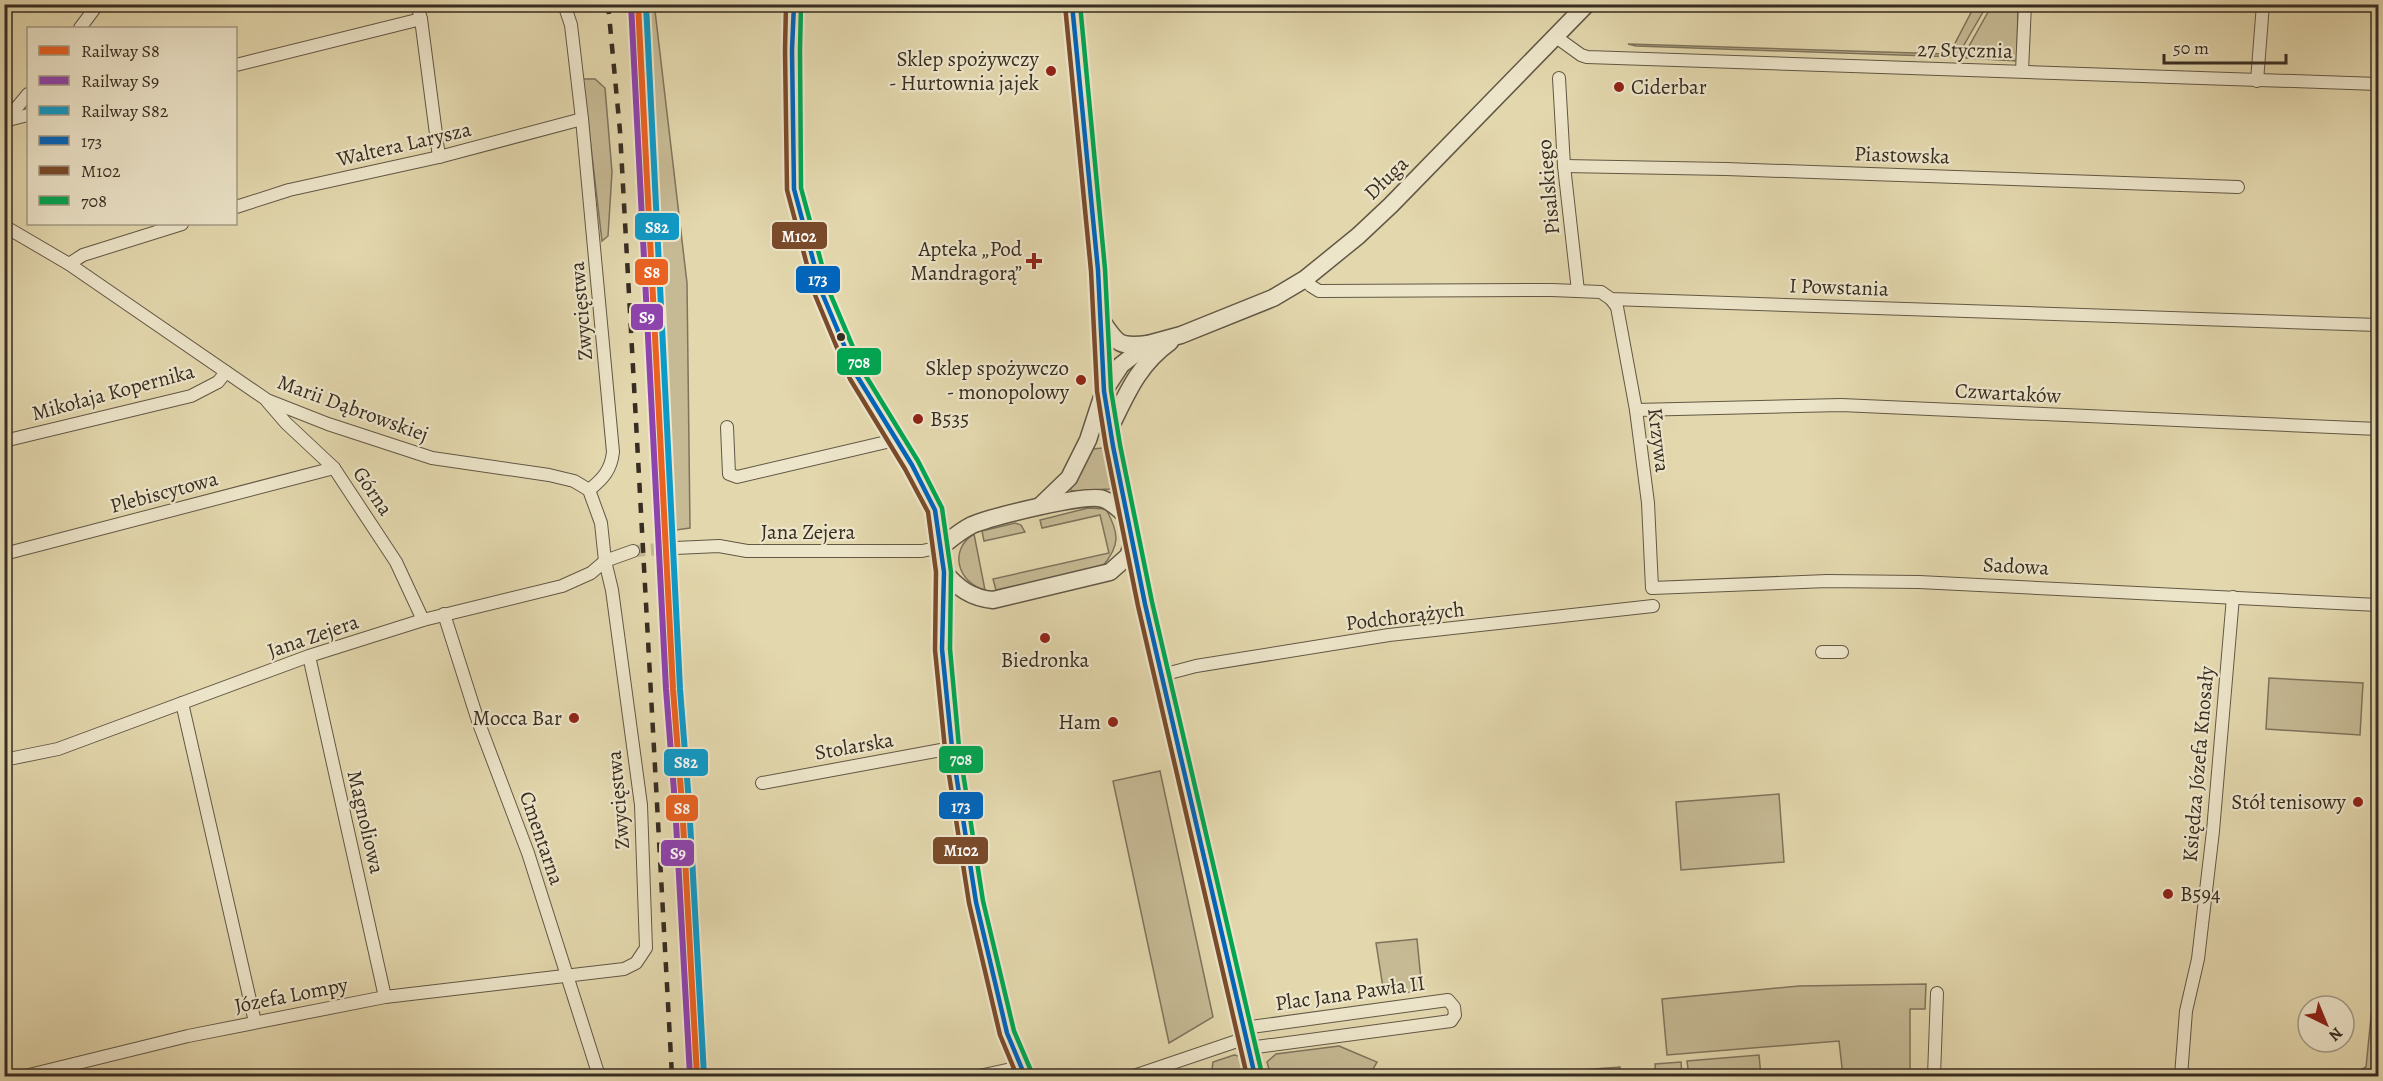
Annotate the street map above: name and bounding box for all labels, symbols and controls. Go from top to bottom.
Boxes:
legend [27,27,237,225]
scale bar [2164,27,2286,65]
street label: 27 Stycznia [1917,35,2013,65]
text: 50 m [2173,36,2209,60]
text: Railway S8 [81,39,160,63]
place label: Sklep spożywczy - Hurtownia jajek [889,45,1040,97]
marker: Sklep spożywczy - Hurtownia jajek [1044,64,1058,78]
text: Railway S9 [81,69,159,93]
place label: Ciderbar [1631,73,1707,101]
marker: Ciderbar [1612,80,1626,94]
text: Railway S82 [81,99,169,123]
street label: Waltera Larysza [333,115,474,173]
text: 173 [81,129,102,153]
street label: Pisalskiego [1530,138,1566,236]
street label: Piastowska [1854,139,1950,171]
street label: Długa [1358,150,1415,206]
text: M102 [81,159,121,183]
text: 708 [81,189,107,213]
line badge: S82 [634,212,680,241]
text: S82 [645,217,669,239]
line badge: M102 [771,221,828,250]
text: M102 [782,226,817,248]
place label: Apteka „Pod Mandragorą” [910,235,1023,287]
marker: Apteka „Pod Mandragorą” [1027,254,1041,268]
line badge: S8 [634,258,669,286]
street label: Zwycięstwa [563,260,599,362]
text: S8 [644,262,660,284]
line badge: 173 [795,265,841,294]
text: 173 [808,269,828,291]
street label: I Powstania [1789,271,1890,303]
line badge: S9 [630,303,664,331]
text: S9 [639,307,655,329]
unlabelled marker [835,331,847,343]
line badge: 708 [836,347,882,376]
text: 708 [848,352,871,374]
place label: Sklep spożywczo - monopolowy [925,354,1070,406]
street label: Mikołaja Kopernika [29,357,198,427]
street label: Marii Dąbrowskiej [274,368,432,448]
marker: Sklep spożywczo - monopolowy [1074,373,1088,387]
street label: Czwartaków [1954,376,2062,410]
place label: B535 [930,405,969,433]
street label: Krzywa [1641,406,1677,474]
marker: B535 [911,412,925,426]
street label: Górna [346,461,400,521]
street label: Plebiscytowa [107,464,221,520]
street label: Jana Zejera [761,518,856,546]
street label: Sadowa [1982,550,2050,582]
street label: Podchorążych [1344,595,1466,637]
street label: Jana Zejera [264,607,363,665]
marker: Biedronka [1038,631,1052,645]
place label: Biedronka [1001,646,1089,674]
street label: Księdza Józefa Knosały [2175,664,2221,863]
place label: Mocca Bar [473,704,562,732]
place label: Ham [1058,708,1101,736]
marker: Mocca Bar [567,711,581,725]
marker: Ham [1106,715,1120,729]
street label: Stolarska [812,725,896,767]
line badge: 708 [938,745,984,774]
line badge: S82 [663,748,709,777]
street label: Zwycięstwa [600,749,636,851]
text: 708 [950,749,973,771]
text: S82 [674,752,698,774]
street label: Magnoliowa [341,768,392,877]
street label: Cmentarna [513,788,571,889]
place label: Stół tenisowy [2231,788,2347,816]
line badge: 173 [938,791,984,820]
line badge: S8 [665,794,699,822]
marker: Stół tenisowy [2351,795,2365,809]
text: 173 [951,796,971,818]
text: S8 [674,798,690,820]
line badge: M102 [932,836,989,865]
line badge: S9 [660,839,695,867]
text: M102 [944,840,979,862]
text: S9 [670,843,686,865]
place label: B594 [2180,880,2221,908]
marker: B594 [2161,887,2175,901]
street label: Plac Jana Pawła II [1273,969,1427,1017]
street label: Józefa Lompy [232,970,351,1020]
north arrow [2296,994,2356,1054]
text: N [2324,1022,2347,1046]

